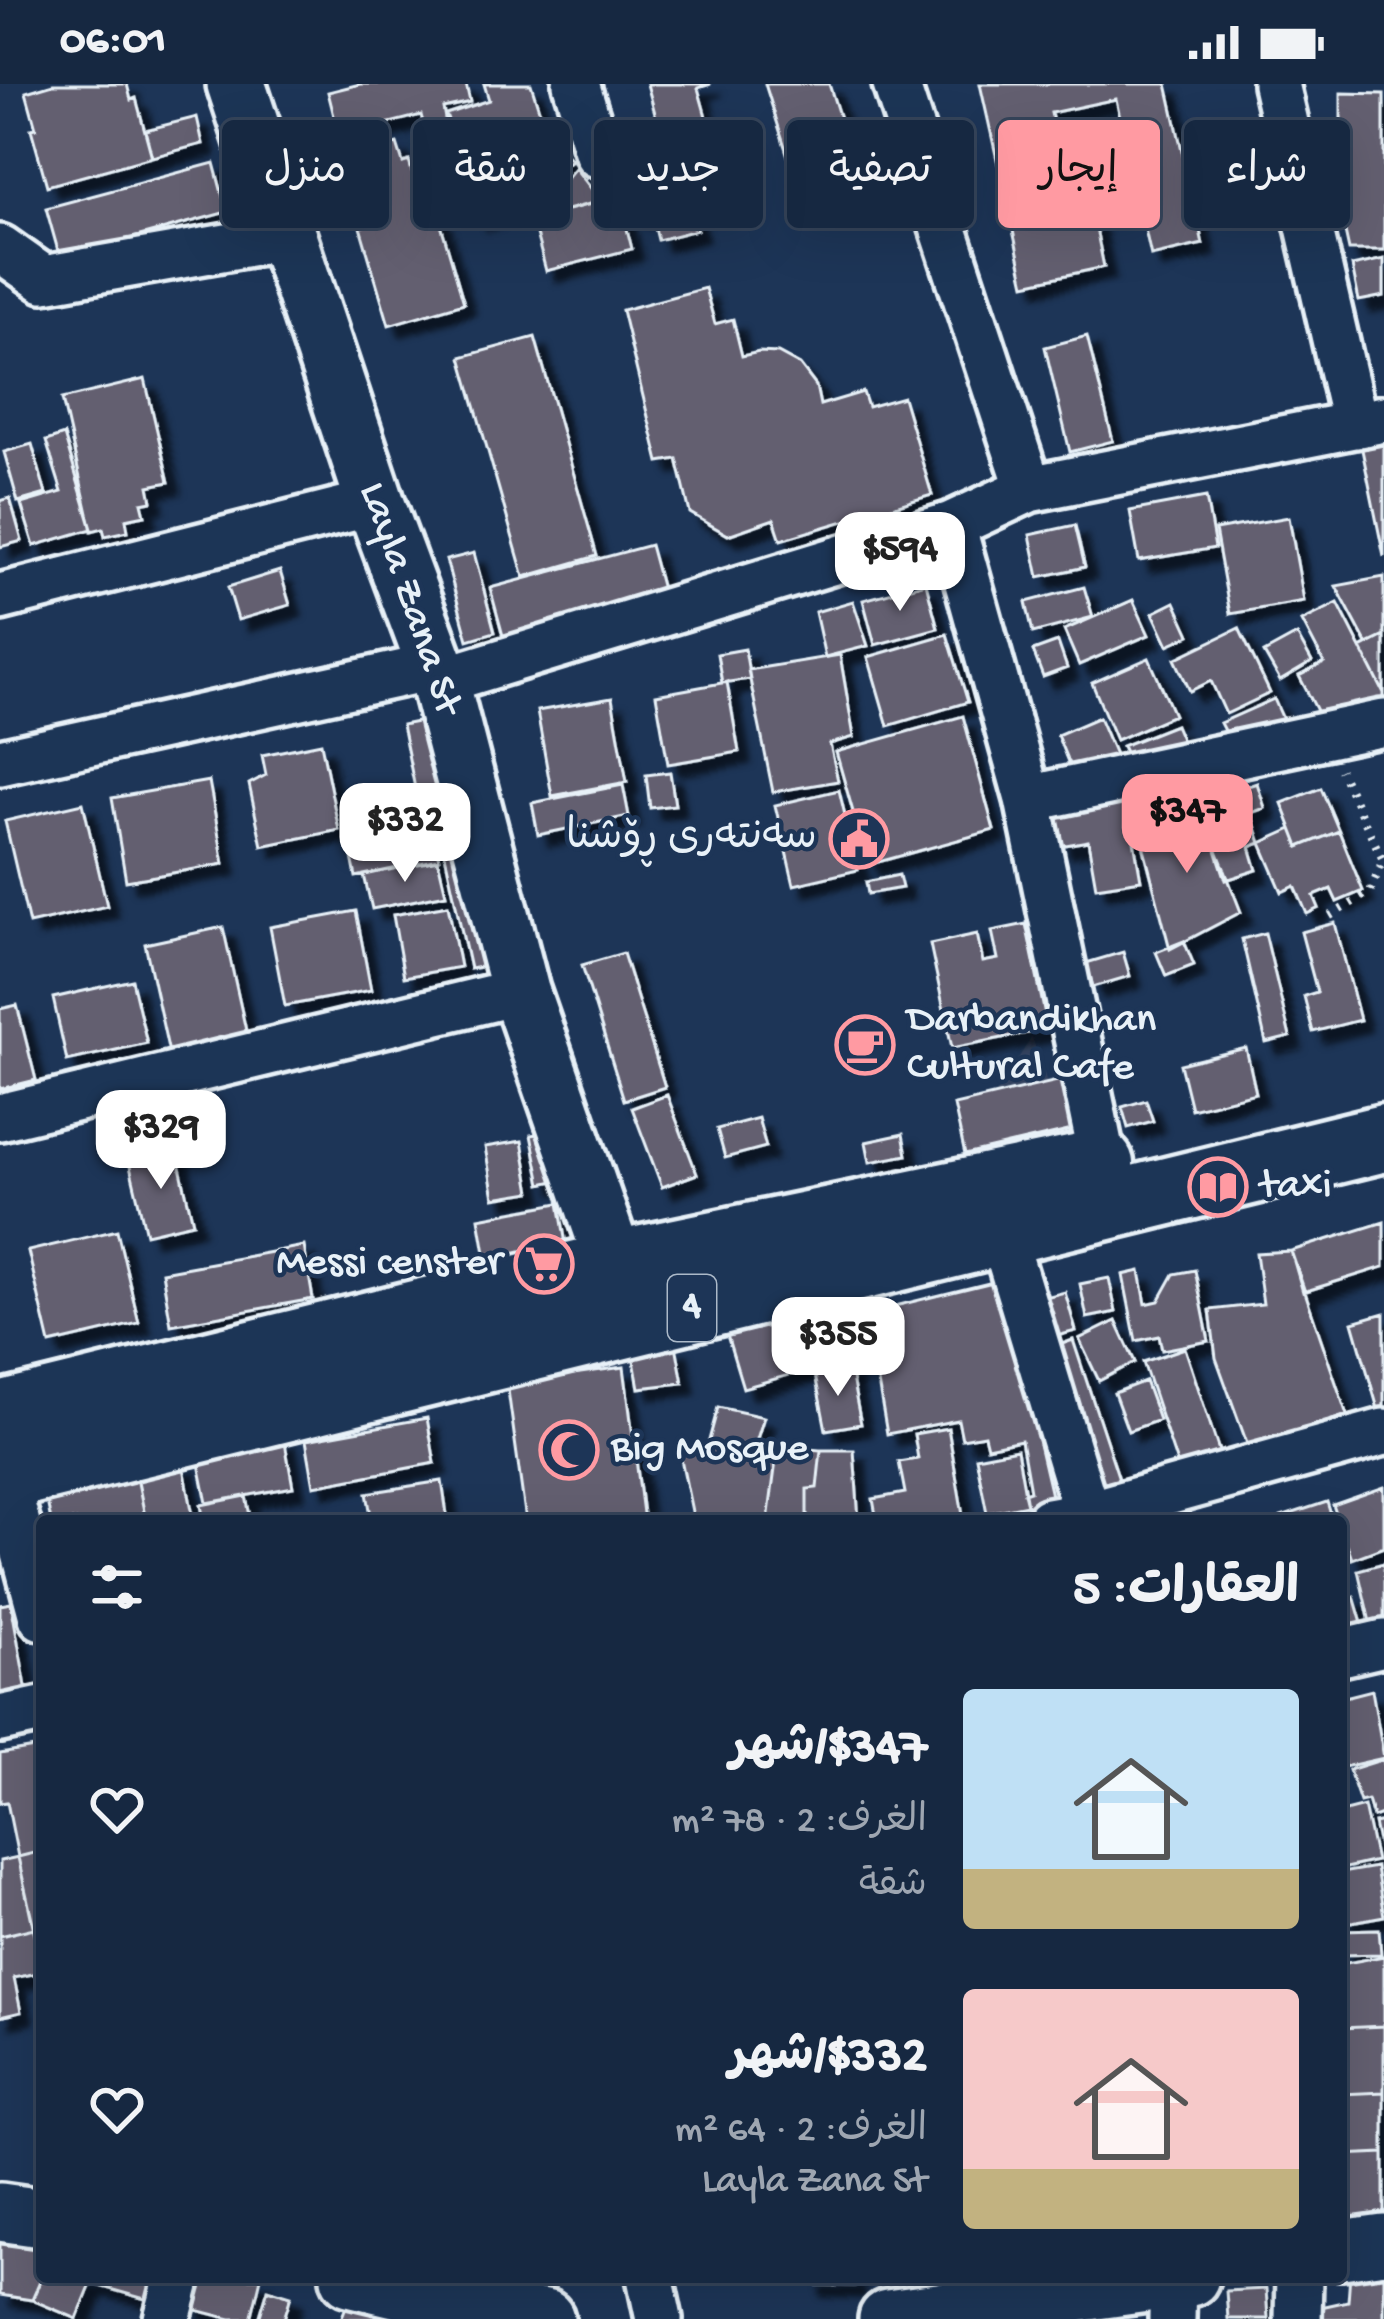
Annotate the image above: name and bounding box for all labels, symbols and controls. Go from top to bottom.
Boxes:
text: 06:01 [60,16,166,69]
chip: منزل [222,120,389,228]
chip: شقة [413,120,570,228]
chip: جديد [594,120,763,228]
chip: تصفية [787,120,974,228]
chip: إيجار [998,120,1160,228]
chip: شراء [1184,120,1350,228]
street label: Layla Zana St [345,477,472,725]
pin: $594 [829,512,971,614]
text: $594 [862,528,938,574]
pin: $347 [1116,774,1258,876]
pin: $332 [334,783,476,885]
text: $347 [1149,790,1225,836]
text: $332 [366,799,444,845]
public building icon: سەنتەری ڕۆشنا [828,808,890,870]
place label: سەنتەری ڕۆشنا [566,814,817,867]
place label: Darbandikhan Cultural Cafe [904,997,1156,1094]
cafe icon: Darbandikhan Cultural Cafe [834,1014,896,1076]
pin: $329 [90,1090,232,1192]
text: $329 [123,1106,199,1152]
library icon: taxi [1187,1156,1249,1218]
place label: taxi [1257,1163,1332,1212]
supermarket icon: Messi censter [513,1233,575,1295]
place label: Messi censter [276,1240,505,1289]
road number: 4 [668,1275,716,1341]
pin: $355 [767,1297,909,1399]
text: $355 [799,1313,877,1359]
mosque icon: Big Mosque [538,1419,600,1481]
place label: Big Mosque [610,1426,810,1475]
icon: filters [84,1554,150,1620]
text: العقارات: 5 [1073,1562,1299,1622]
text: $347/شهر [730,1720,927,1780]
icon: home [1059,1737,1203,1881]
icon: heart [84,1776,150,1842]
text: الغرف: 2 · 78 m² [672,1800,927,1846]
text: شقة [859,1864,927,1910]
text: $332/شهر [729,2029,927,2089]
icon: home [1059,2037,1203,2181]
icon: heart [84,2076,150,2142]
text: الغرف: 2 · 64 m² [675,2109,927,2155]
text: Layla Zana St [702,2160,927,2206]

